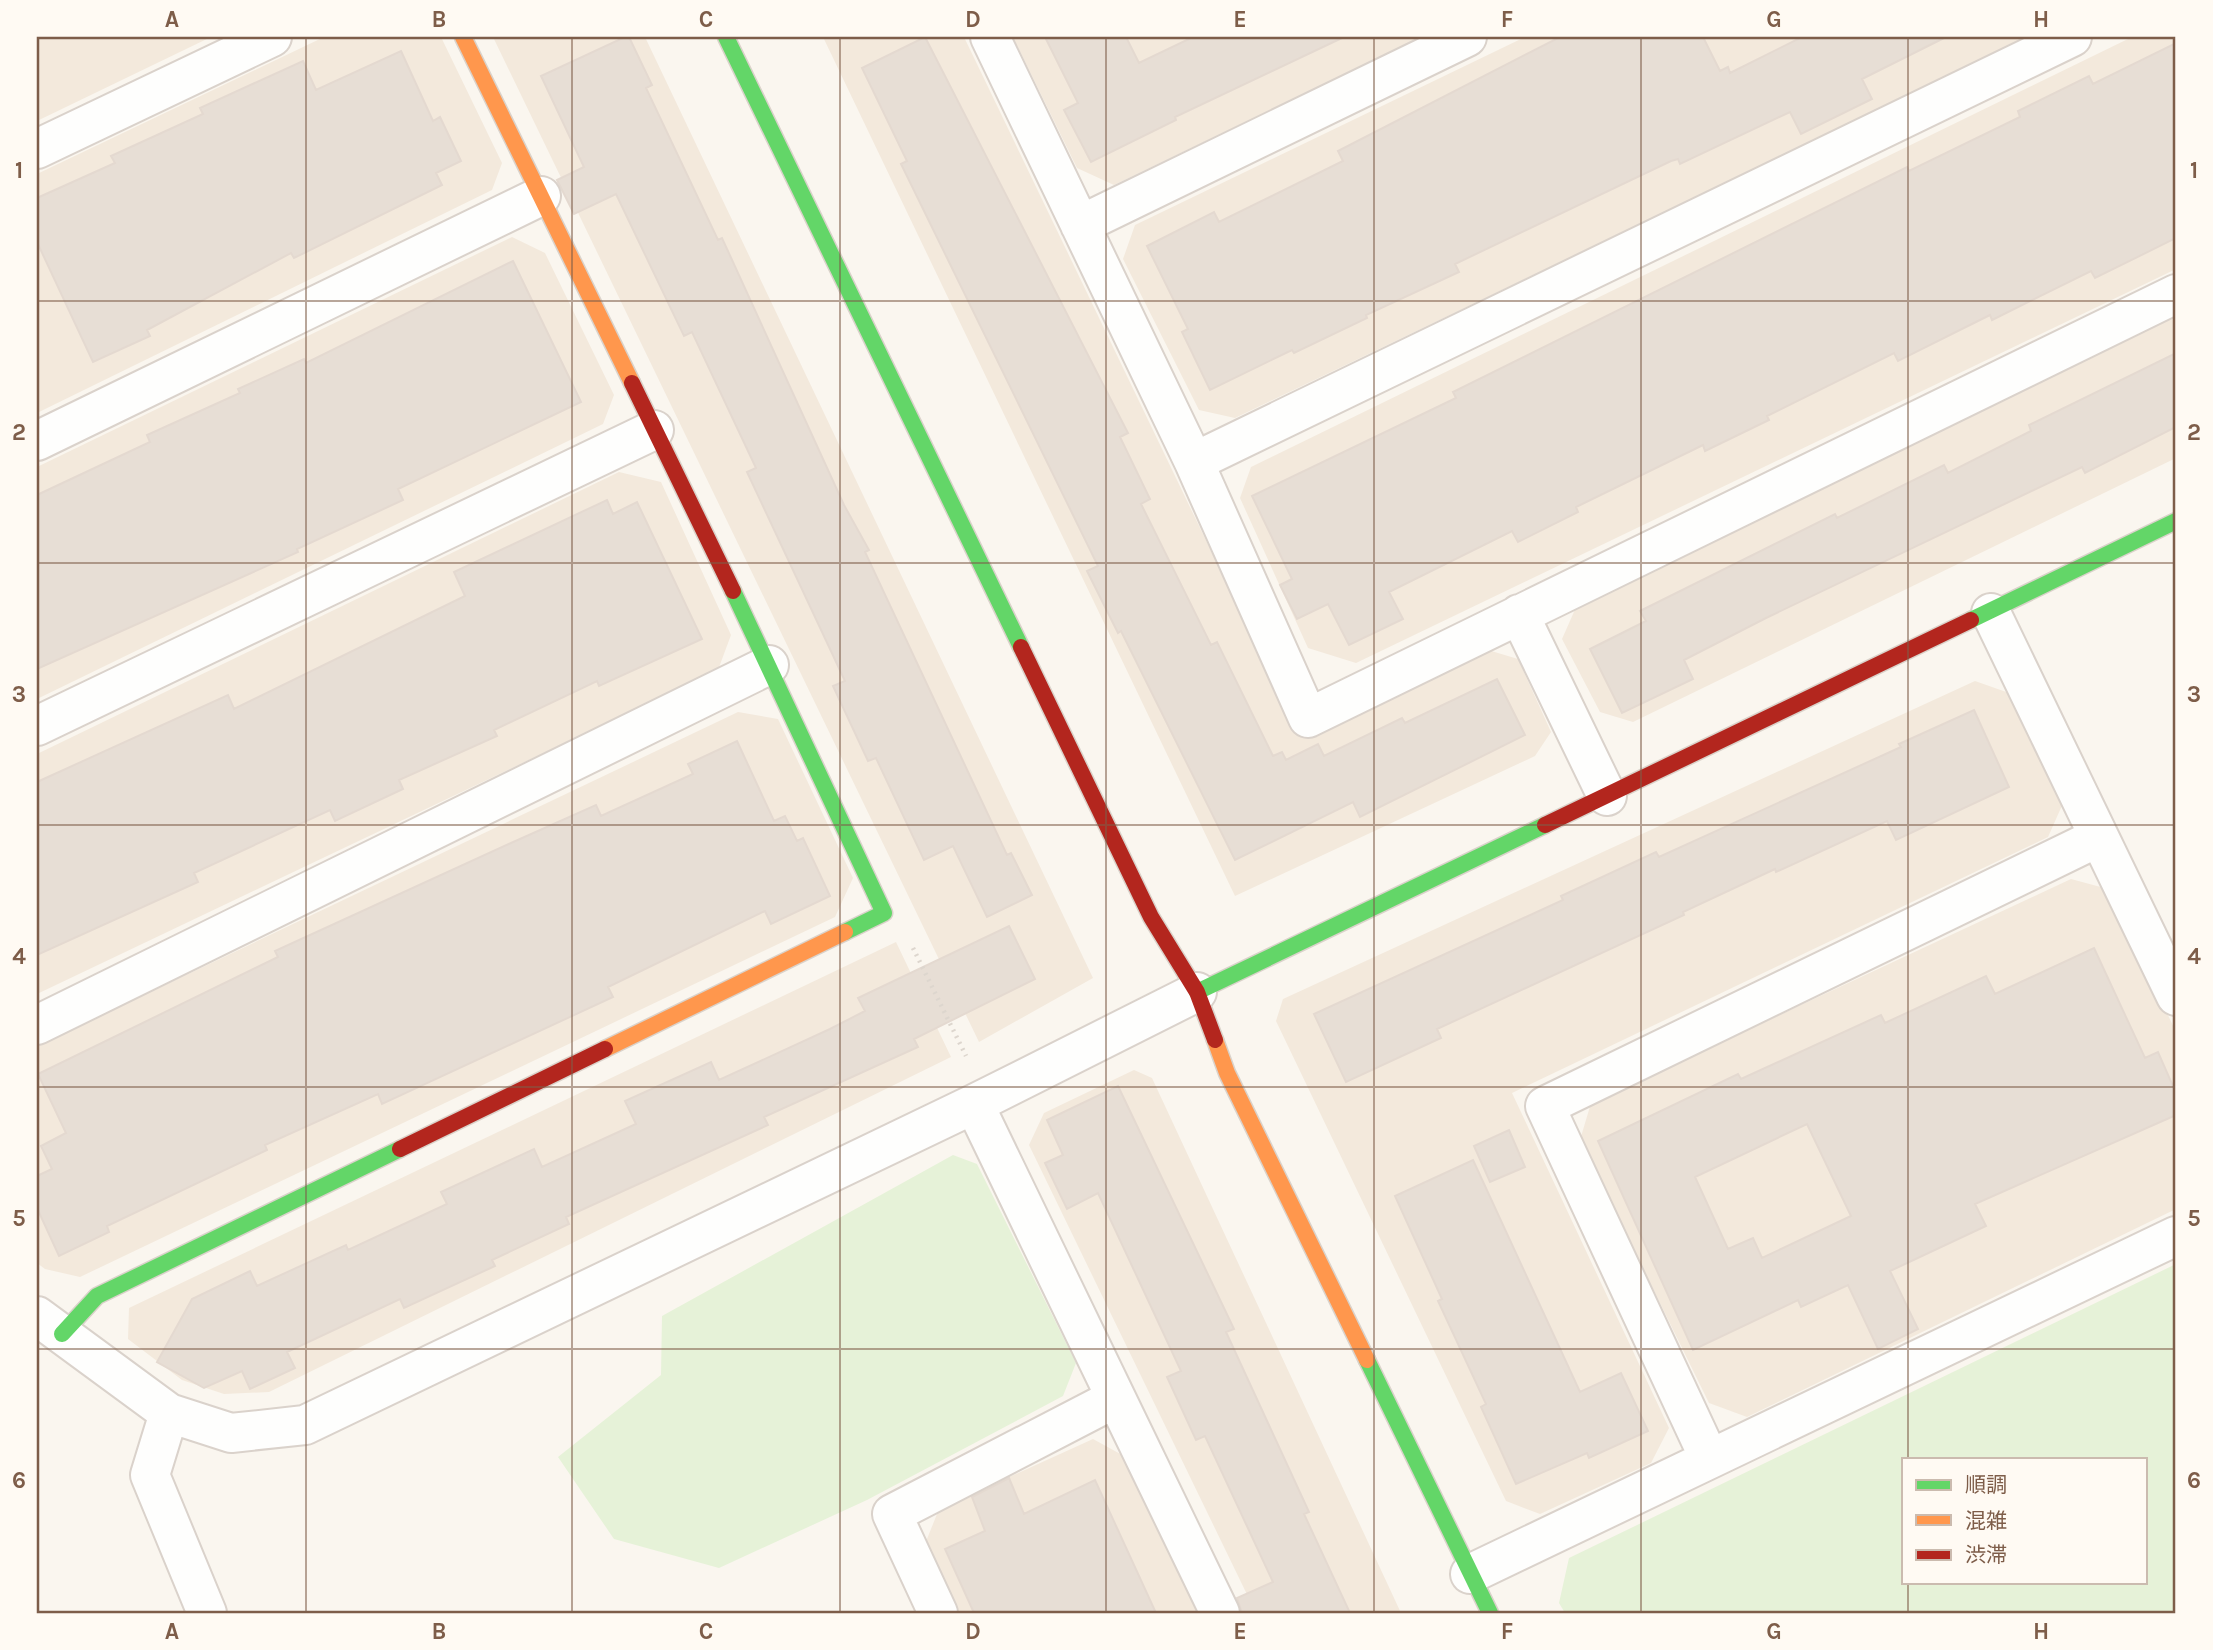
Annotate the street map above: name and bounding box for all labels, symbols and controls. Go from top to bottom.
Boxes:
text: A [165,6,179,33]
text: B [432,6,446,33]
text: C [699,6,713,33]
text: D [965,6,981,33]
text: E [1233,6,1247,33]
text: F [1501,6,1513,33]
text: G [1766,6,1782,33]
text: H [2033,6,2049,33]
text: 1 [15,157,23,184]
text: 1 [2190,157,2198,184]
text: 2 [12,419,26,446]
text: 2 [2187,419,2201,446]
text: 3 [12,681,26,708]
text: 3 [2187,681,2201,708]
text: 4 [12,943,26,970]
text: 4 [2187,943,2201,970]
text: 5 [12,1205,26,1232]
text: 5 [2187,1205,2201,1232]
legend [1902,1458,2146,1584]
text: 6 [12,1467,26,1494]
text: 6 [2187,1467,2201,1494]
text: 順調 [1965,1473,2007,1497]
text: 混雑 [1965,1509,2007,1533]
text: 渋滞 [1965,1543,2007,1567]
text: A [165,1618,179,1645]
text: B [432,1618,446,1645]
text: C [699,1618,713,1645]
text: D [965,1618,981,1645]
text: E [1233,1618,1247,1645]
text: F [1501,1618,1513,1645]
text: G [1766,1618,1782,1645]
text: H [2033,1618,2049,1645]

